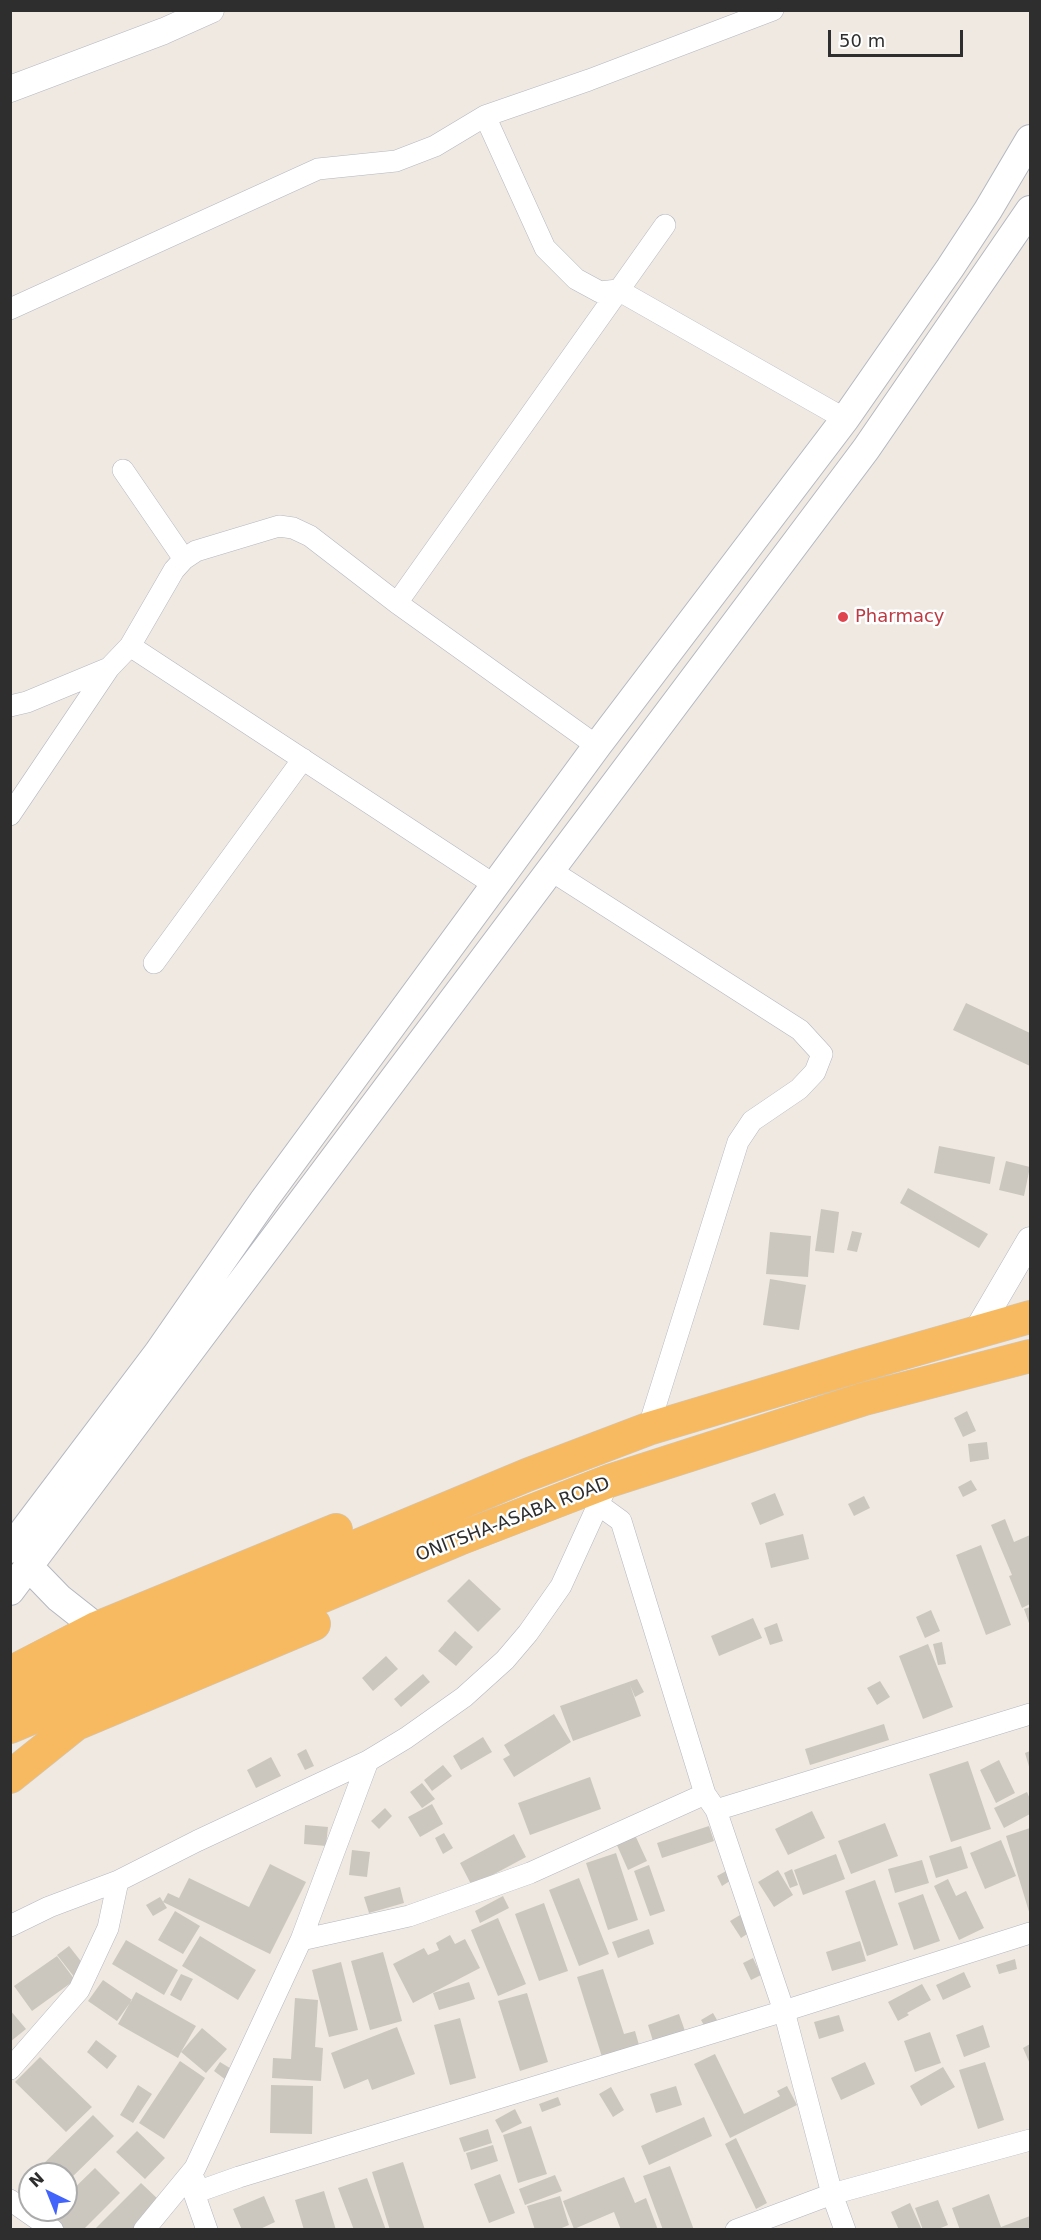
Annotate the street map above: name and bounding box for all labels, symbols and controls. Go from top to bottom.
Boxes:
scale bar [831,18,966,56]
text: 50 m [839,30,885,51]
place label: Pharmacy [855,606,944,628]
marker: Pharmacy [836,610,850,624]
street label: ONITSHA-ASABA ROAD [413,1473,613,1567]
north arrow [18,2162,78,2222]
text: N [25,2168,48,2191]

